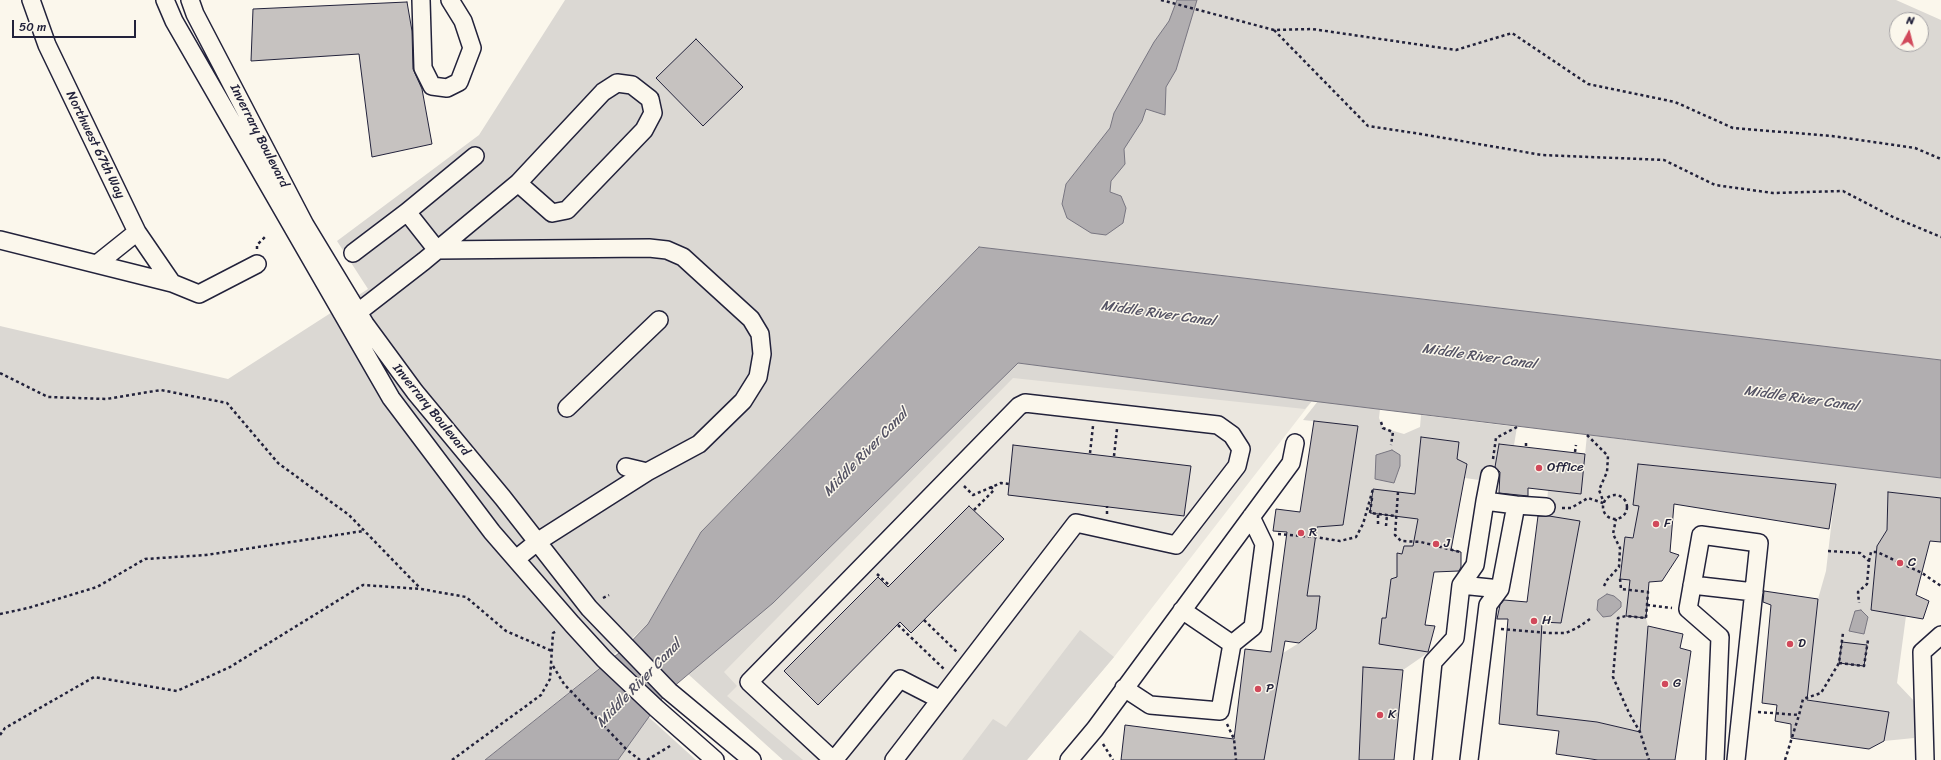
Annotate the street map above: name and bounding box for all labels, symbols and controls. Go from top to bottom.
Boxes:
text: N [1905,11,1915,30]
scale bar [14,12,138,38]
north arrow [1889,12,1929,52]
text: 50 m [19,16,46,38]
street label: Inverrary Boulevard [226,82,292,190]
street label: Northwest 67th Way [62,89,128,201]
water label: Middle River Canal [1100,298,1216,330]
water label: Middle River Canal [1421,341,1537,373]
street label: Inverrary Boulevard [389,361,473,459]
water label: Middle River Canal [1743,383,1859,415]
water label: Middle River Canal [820,406,912,500]
place label: Office [1547,460,1584,476]
marker: Office [1534,463,1544,473]
place label: F [1664,516,1671,532]
marker: F [1651,519,1661,529]
place label: R [1309,525,1317,541]
marker: R [1296,528,1306,538]
place label: J [1444,536,1450,552]
marker: J [1431,539,1441,549]
place label: C [1908,555,1916,571]
marker: C [1895,558,1905,568]
place label: H [1542,613,1551,629]
marker: H [1529,616,1539,626]
place label: D [1798,636,1806,652]
water label: Middle River Canal [593,637,685,731]
marker: D [1785,639,1795,649]
place label: G [1673,676,1681,692]
marker: G [1660,679,1670,689]
place label: P [1266,681,1274,697]
marker: P [1253,684,1263,694]
place label: K [1388,707,1396,723]
marker: K [1375,710,1385,720]

